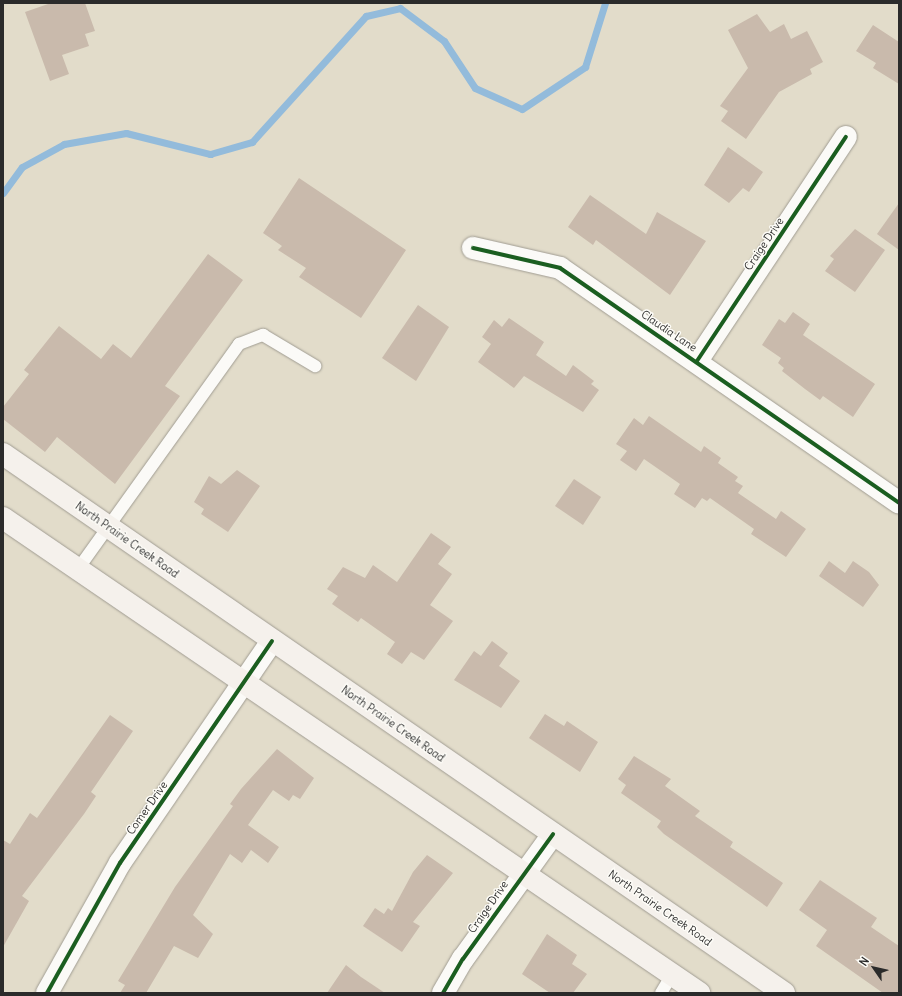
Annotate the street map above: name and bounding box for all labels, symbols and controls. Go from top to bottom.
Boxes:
street label: Craige Drive [741,215,787,273]
street label: Claudia Lane [639,307,699,355]
street label: North Prairie Creek Road [73,499,181,581]
street label: North Prairie Creek Road [339,683,447,765]
street label: Comer Drive [124,779,170,837]
street label: North Prairie Creek Road [606,867,714,949]
street label: Craige Drive [465,878,511,936]
north arrow [854,948,894,988]
text: N [856,954,872,968]

